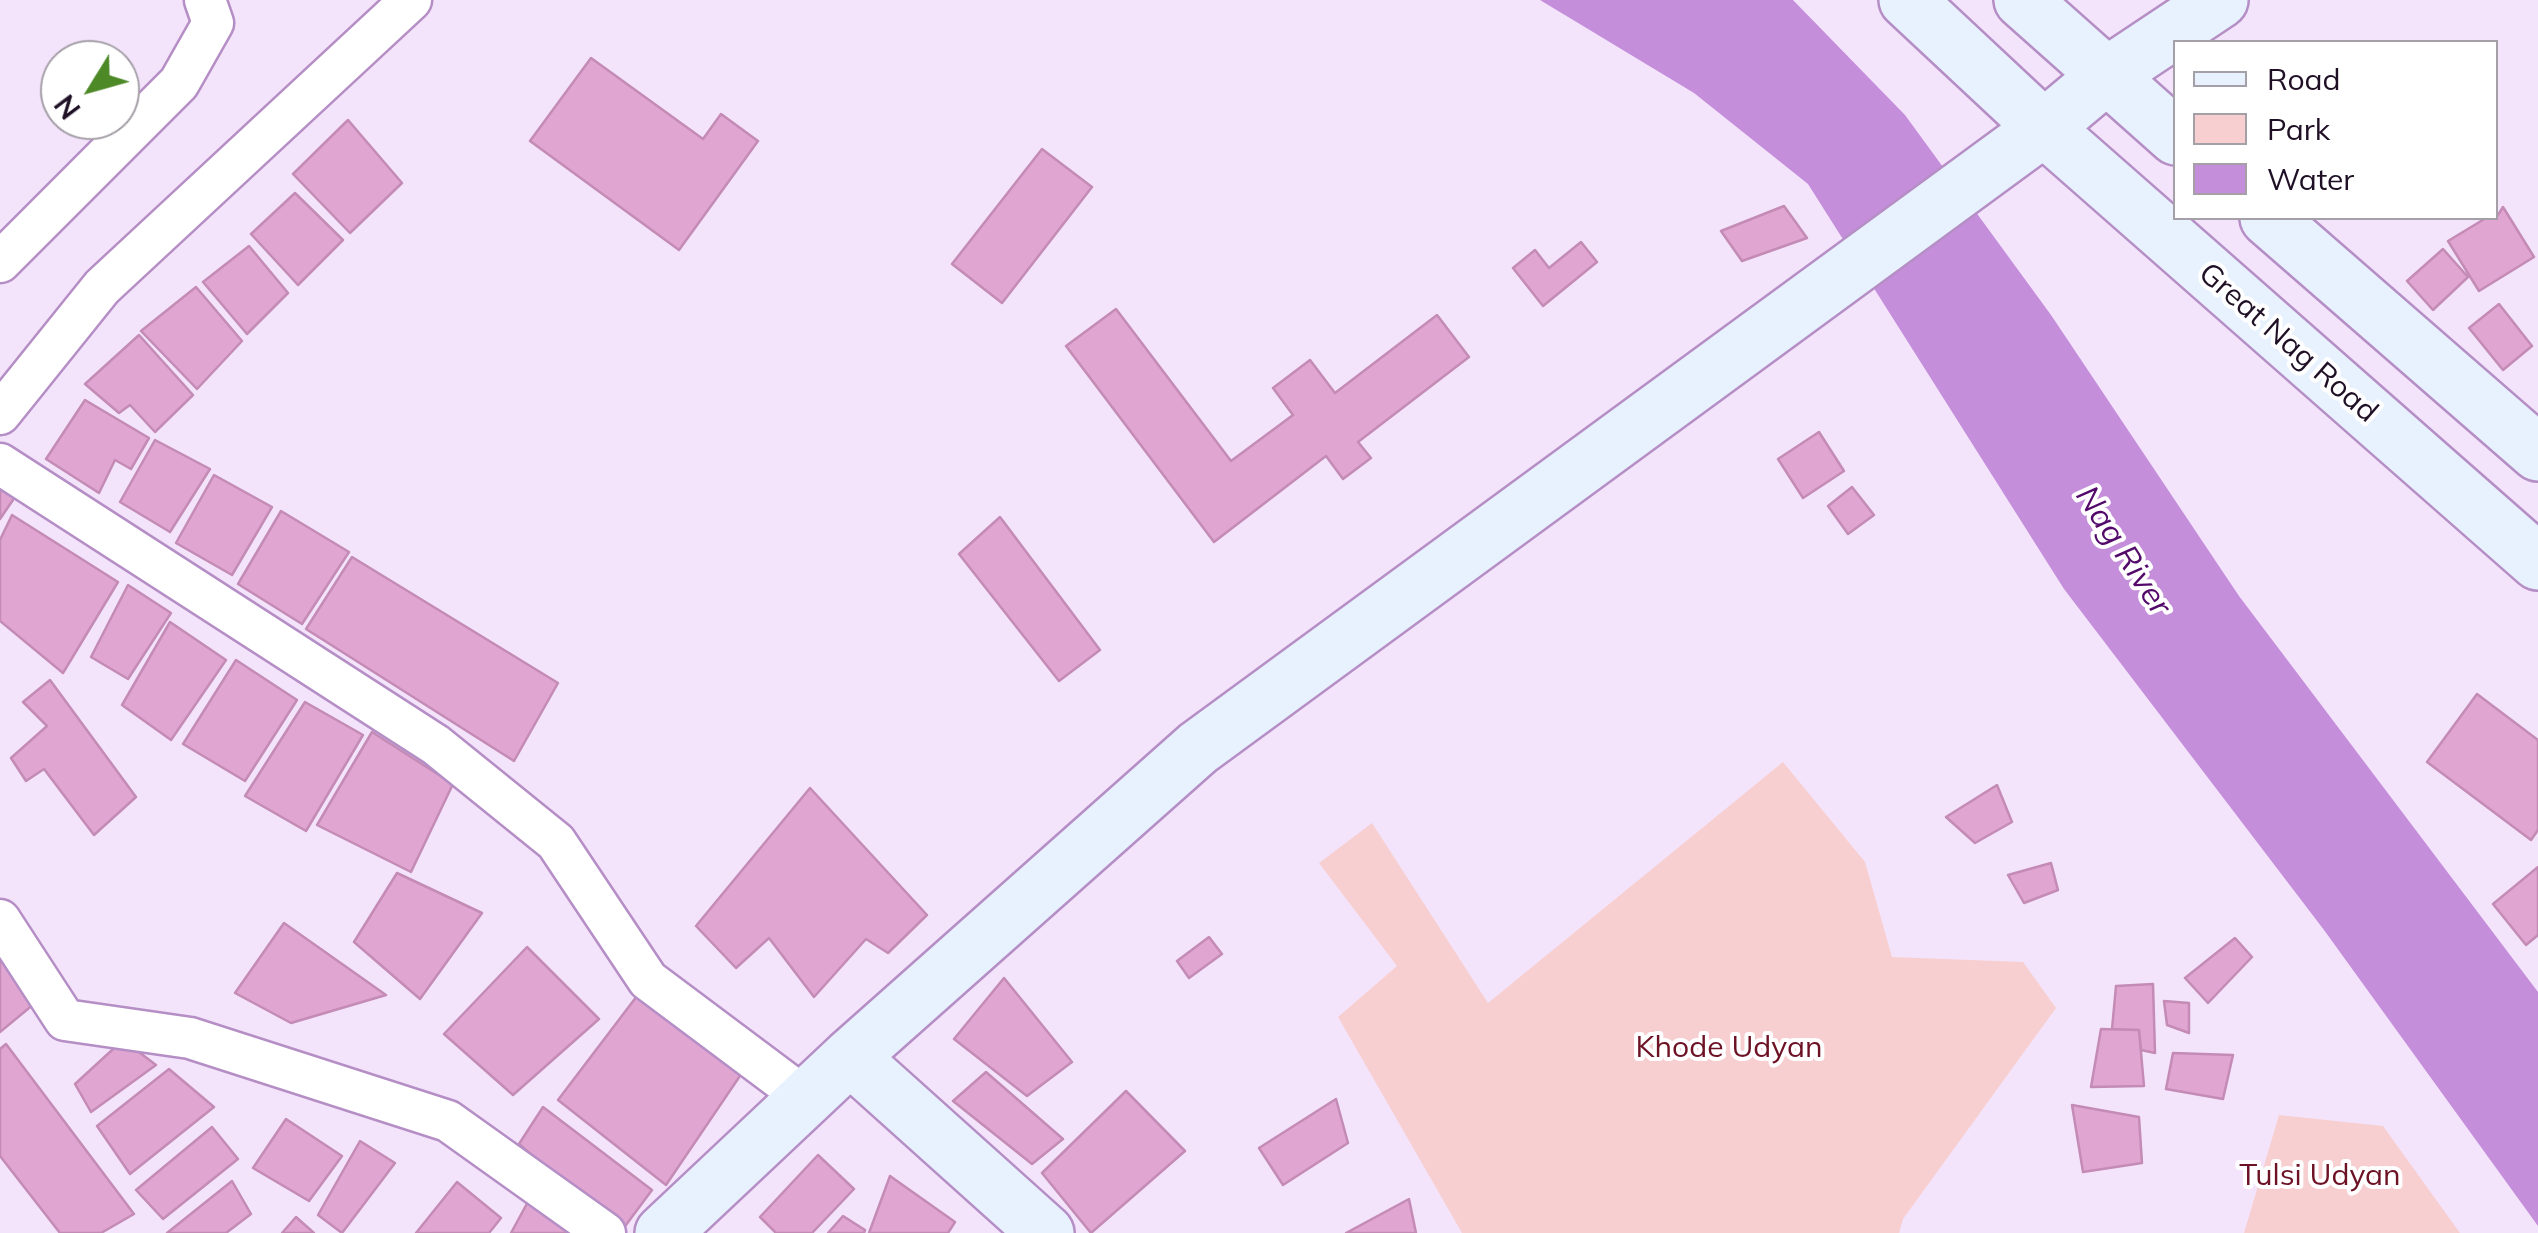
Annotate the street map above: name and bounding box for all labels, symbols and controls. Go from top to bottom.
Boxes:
north arrow [40,40,140,140]
legend [2173,40,2498,220]
text: Road [2267,60,2341,98]
text: N [47,88,88,126]
text: Park [2267,110,2330,148]
text: Water [2267,160,2354,198]
street label: Great Nag Road [2191,256,2385,430]
water label: Nag River [2067,479,2179,623]
park label: Khode Udyan [1636,1030,1822,1066]
park label: Tulsi Udyan [2239,1158,2401,1194]

